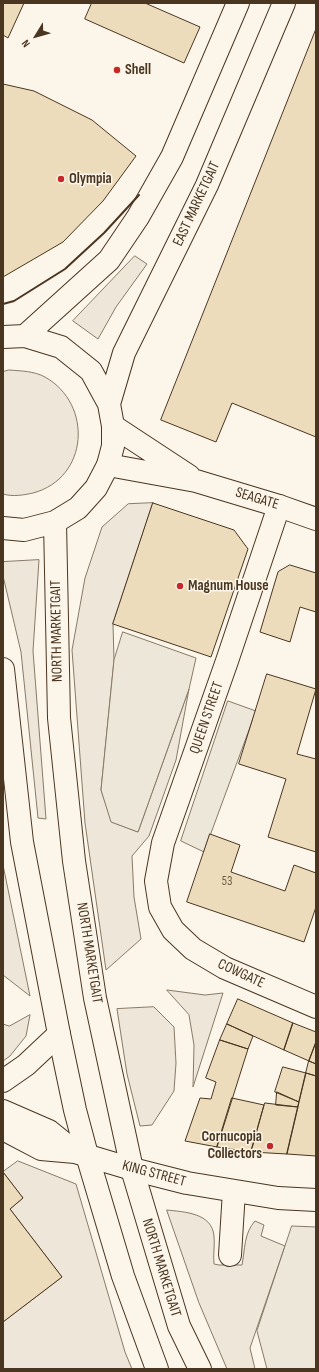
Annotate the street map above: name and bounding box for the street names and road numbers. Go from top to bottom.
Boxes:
street label: EAST MARKETGAIT [170,159,224,249]
street label: SEAGATE [233,484,281,514]
street label: NORTH MARKETGAIT [47,580,67,682]
street label: QUEEN STREET [186,680,228,756]
street label: NORTH MARKETGAIT [72,901,106,1005]
street label: COWGATE [215,955,267,993]
street label: KING STREET [120,1157,188,1191]
street label: NORTH MARKETGAIT [137,1217,185,1319]

